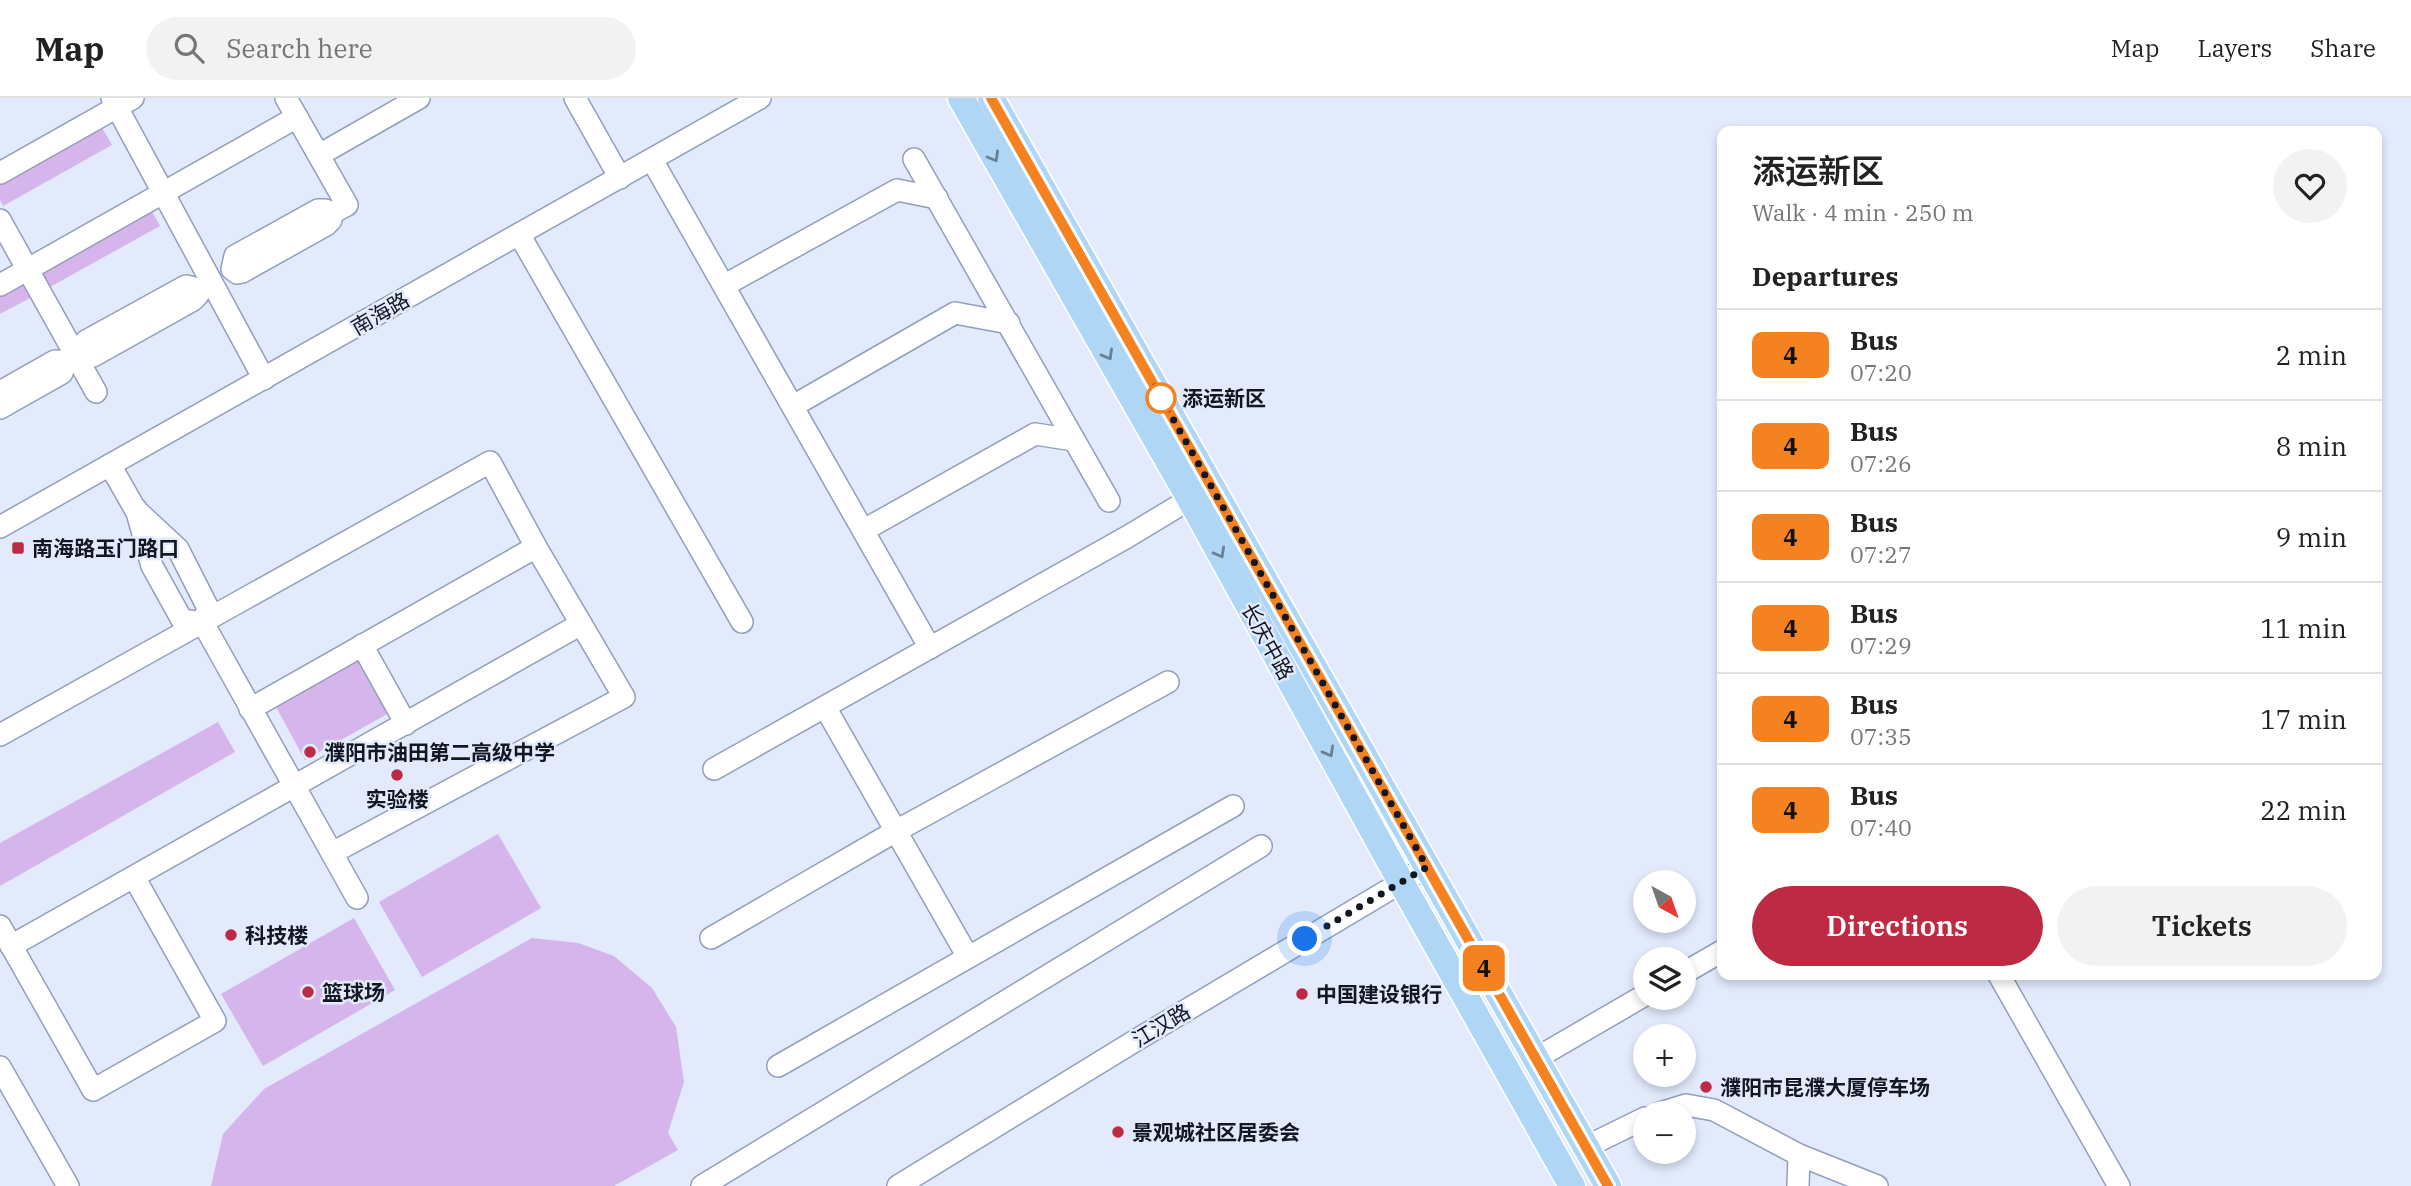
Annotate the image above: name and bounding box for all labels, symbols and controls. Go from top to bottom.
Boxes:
search box [146,17,636,80]
text: Map [35,27,104,70]
icon: search [170,29,208,67]
text: Search here [226,31,373,65]
text: Map [2111,32,2159,64]
text: Layers [2197,32,2272,64]
text: Share [2310,32,2376,64]
text: 添运新区 [1752,149,1884,192]
button: heart [2273,149,2347,223]
one-way arrow [986,150,999,163]
text: Walk · 4 min · 250 m [1752,197,1974,227]
text: Departures [1752,259,1898,293]
street label: 南海路 [346,285,414,341]
text: Bus [1850,323,1898,357]
text: 2 min [2276,338,2347,372]
text: 4 [1783,339,1798,371]
one-way arrow [1099,347,1112,360]
text: 07:20 [1850,357,1912,387]
marker: 添运新区 [1146,383,1176,413]
place label: 添运新区 [1182,384,1266,412]
text: Bus [1850,414,1898,448]
text: 8 min [2276,429,2347,463]
text: 4 [1783,430,1798,462]
text: 07:26 [1850,448,1912,478]
text: Bus [1850,505,1898,539]
text: 9 min [2276,520,2347,554]
text: 4 [1783,521,1798,553]
place label: 南海路玉门路口 [32,534,179,562]
text: 07:27 [1850,539,1912,569]
marker: 南海路玉门路口 [10,540,26,556]
one-way arrow [1212,545,1225,558]
text: Bus [1850,596,1898,630]
street label: 长庆中路 [1235,597,1301,685]
text: 11 min [2260,611,2347,645]
text: 4 [1783,612,1798,644]
text: 07:29 [1850,630,1912,660]
text: Bus [1850,687,1898,721]
text: 17 min [2260,702,2347,736]
text: 4 [1783,703,1798,735]
text: 07:35 [1850,721,1912,751]
place label: 濮阳市油田第二高级中学 [324,738,555,766]
marker: 濮阳市油田第二高级中学 [302,744,318,760]
one-way arrow [1321,745,1334,757]
marker: 实验楼 [389,767,405,783]
text: Bus [1850,778,1898,812]
place label: 实验楼 [366,785,429,813]
text: 22 min [2260,793,2347,827]
text: 4 [1783,794,1798,826]
text: 07:40 [1850,812,1912,842]
north arrow [1633,870,1696,933]
map controls [1633,870,1696,1164]
button: Directions [1752,886,2043,966]
button: Tickets [2057,886,2347,966]
place label: 科技楼 [245,921,308,949]
your location [1287,921,1322,956]
marker: 科技楼 [223,927,239,943]
line badge: 4 [1461,945,1507,991]
button: layers [1633,947,1696,1010]
text: 4 [1477,952,1491,984]
place label: 篮球场 [322,978,385,1006]
place label: 中国建设银行 [1316,980,1442,1008]
marker: 篮球场 [300,984,316,1000]
marker: 中国建设银行 [1294,986,1310,1002]
street label: 江汉路 [1127,997,1195,1053]
button: + [1633,1024,1696,1087]
place label: 濮阳市昆濮大厦停车场 [1720,1073,1930,1101]
marker: 濮阳市昆濮大厦停车场 [1698,1079,1714,1095]
button: − [1633,1101,1696,1164]
place label: 景观城社区居委会 [1132,1118,1300,1146]
marker: 景观城社区居委会 [1110,1124,1126,1140]

